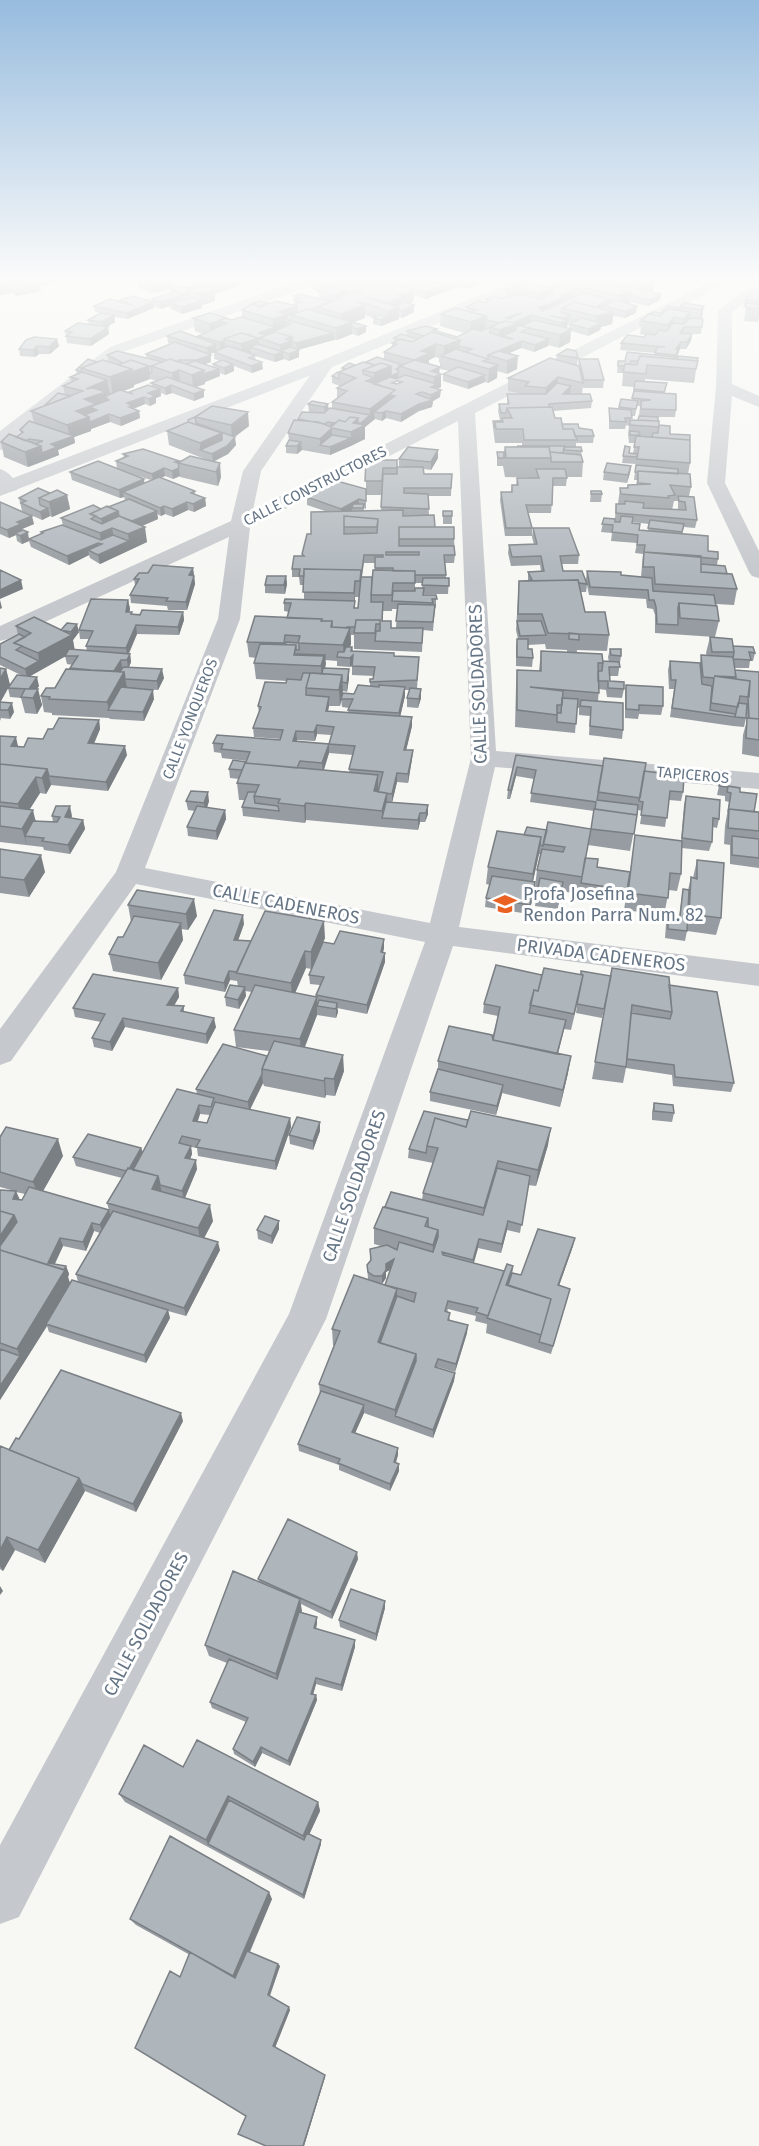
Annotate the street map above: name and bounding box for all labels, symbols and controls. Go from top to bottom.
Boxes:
street label: CALLE CONSTRUCTORES [240,442,390,530]
street label: CALLE SOLDADORES [464,604,492,764]
street label: CALLE YONQUEROS [159,656,221,782]
street label: TAPICEROS [656,763,730,787]
street label: CALLE CADENEROS [211,879,362,929]
place label: Profa Josefina Rendon Parra Num. 82 [523,883,704,926]
school or university icon: Profa Josefina Rendon Parra Num. 82 [492,891,518,917]
street label: PRIVADA CADENEROS [515,934,687,976]
street label: CALLE SOLDADORES [318,1107,390,1265]
street label: CALLE SOLDADORES [99,1548,193,1700]

